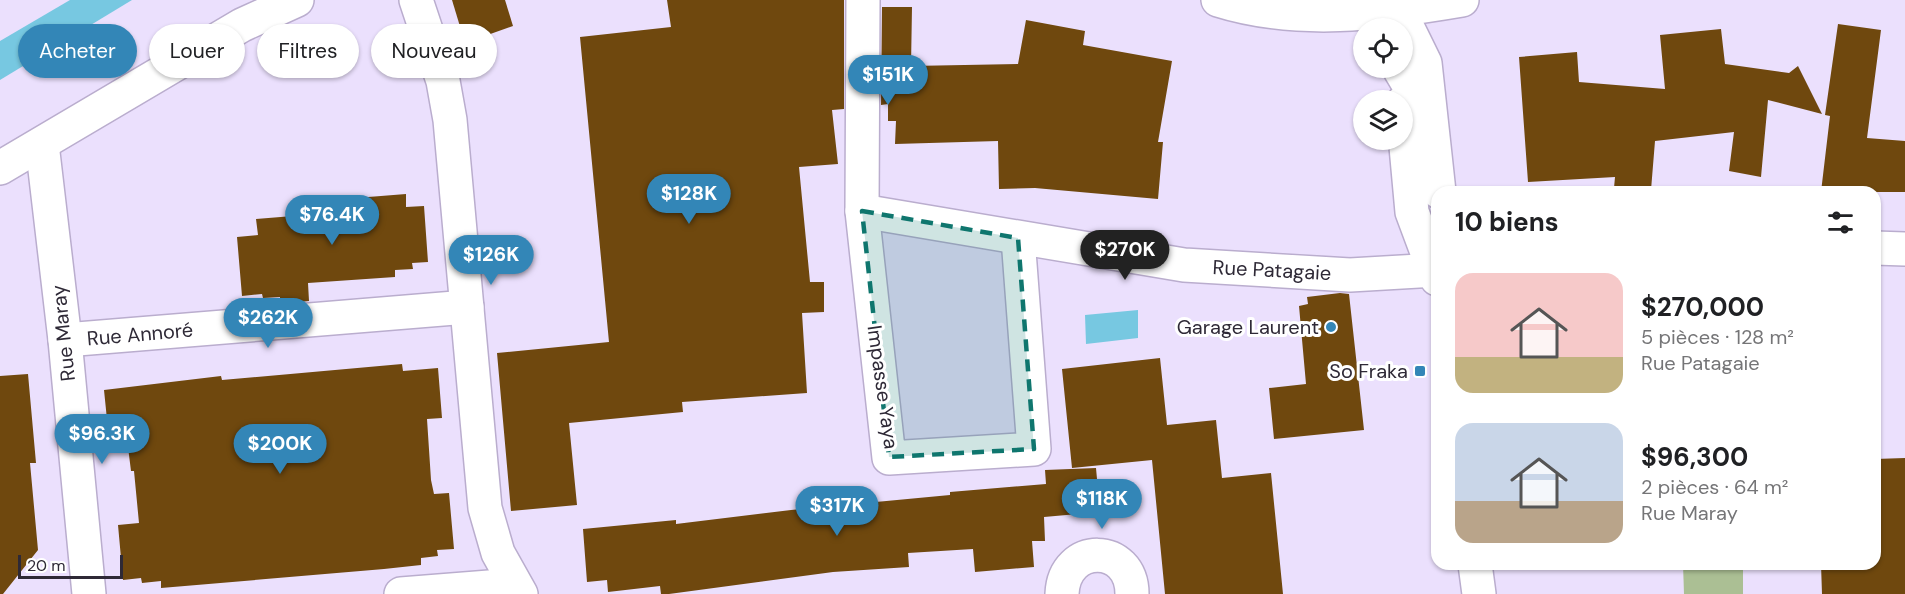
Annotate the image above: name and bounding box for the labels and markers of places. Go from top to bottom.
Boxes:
pin: $151K [846,55,930,106]
pin: $128K [647,174,731,225]
pin: $76.4K [283,195,381,246]
pin: $270K [1083,230,1167,281]
pin: $126K [449,235,533,286]
pin: $262K [226,298,310,349]
place label: Garage Laurent [1177,314,1319,340]
marker: Garage Laurent [1324,320,1338,334]
place label: So Fraka [1329,358,1408,384]
marker: So Fraka [1413,364,1427,378]
pin: $96.3K [53,414,151,465]
pin: $200K [238,424,322,475]
pin: $118K [1060,479,1144,530]
pin: $317K [795,486,879,537]

